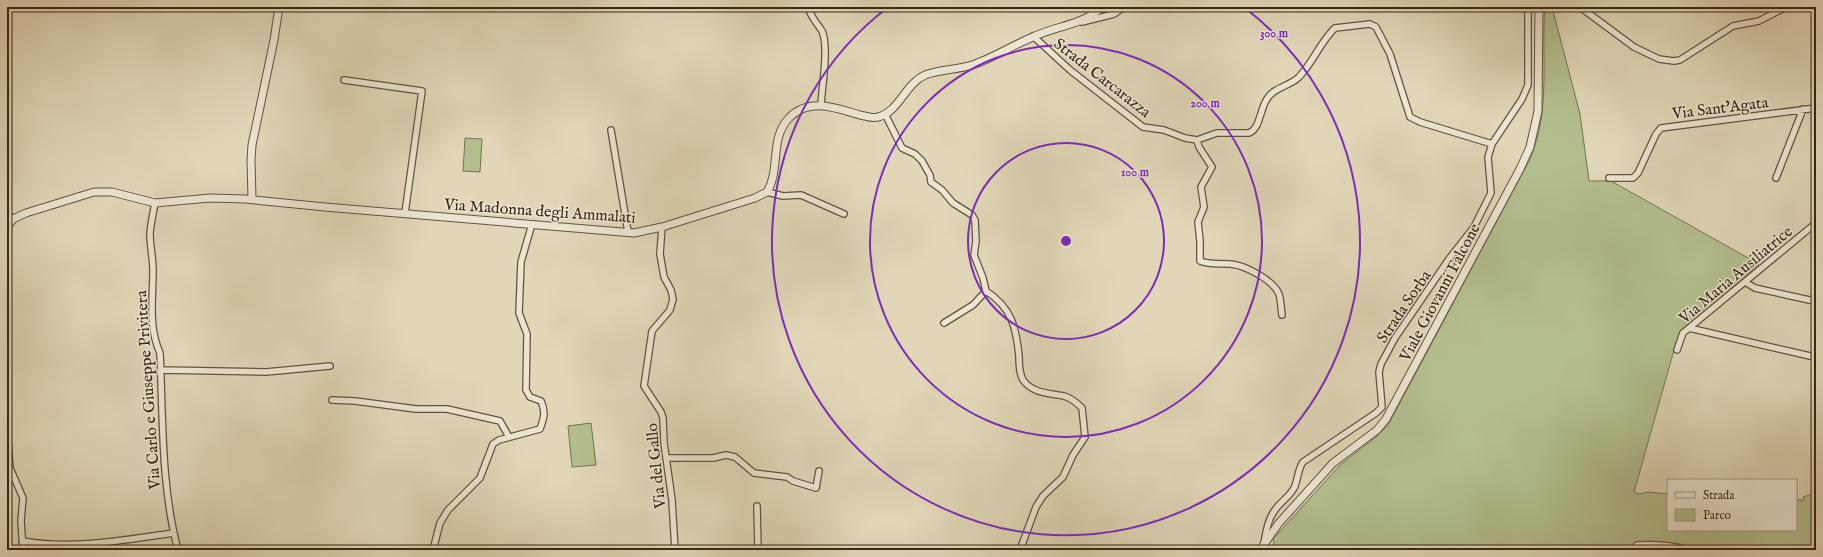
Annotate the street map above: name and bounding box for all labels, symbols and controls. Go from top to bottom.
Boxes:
text: 300 m [1260,26,1289,41]
street label: Strada Carcarazza [1049,34,1154,123]
street label: Via Sant'Agata [1670,93,1770,125]
text: 200 m [1190,96,1220,111]
text: 100 m [1121,165,1150,180]
street label: Via Madonna degli Ammalati [442,195,636,229]
street label: Viale Giovanni Falcone [1395,221,1486,366]
street label: Via Maria Ausiliatrice [1675,222,1797,329]
centre of rings [1059,234,1073,248]
street label: Strada Sorba [1373,267,1436,347]
street label: Via Carlo e Giuseppe Privitera [132,290,166,491]
street label: Via del Gallo [643,422,672,511]
legend [1667,479,1797,531]
text: Strada [1703,488,1735,503]
text: Parco [1703,508,1732,523]

